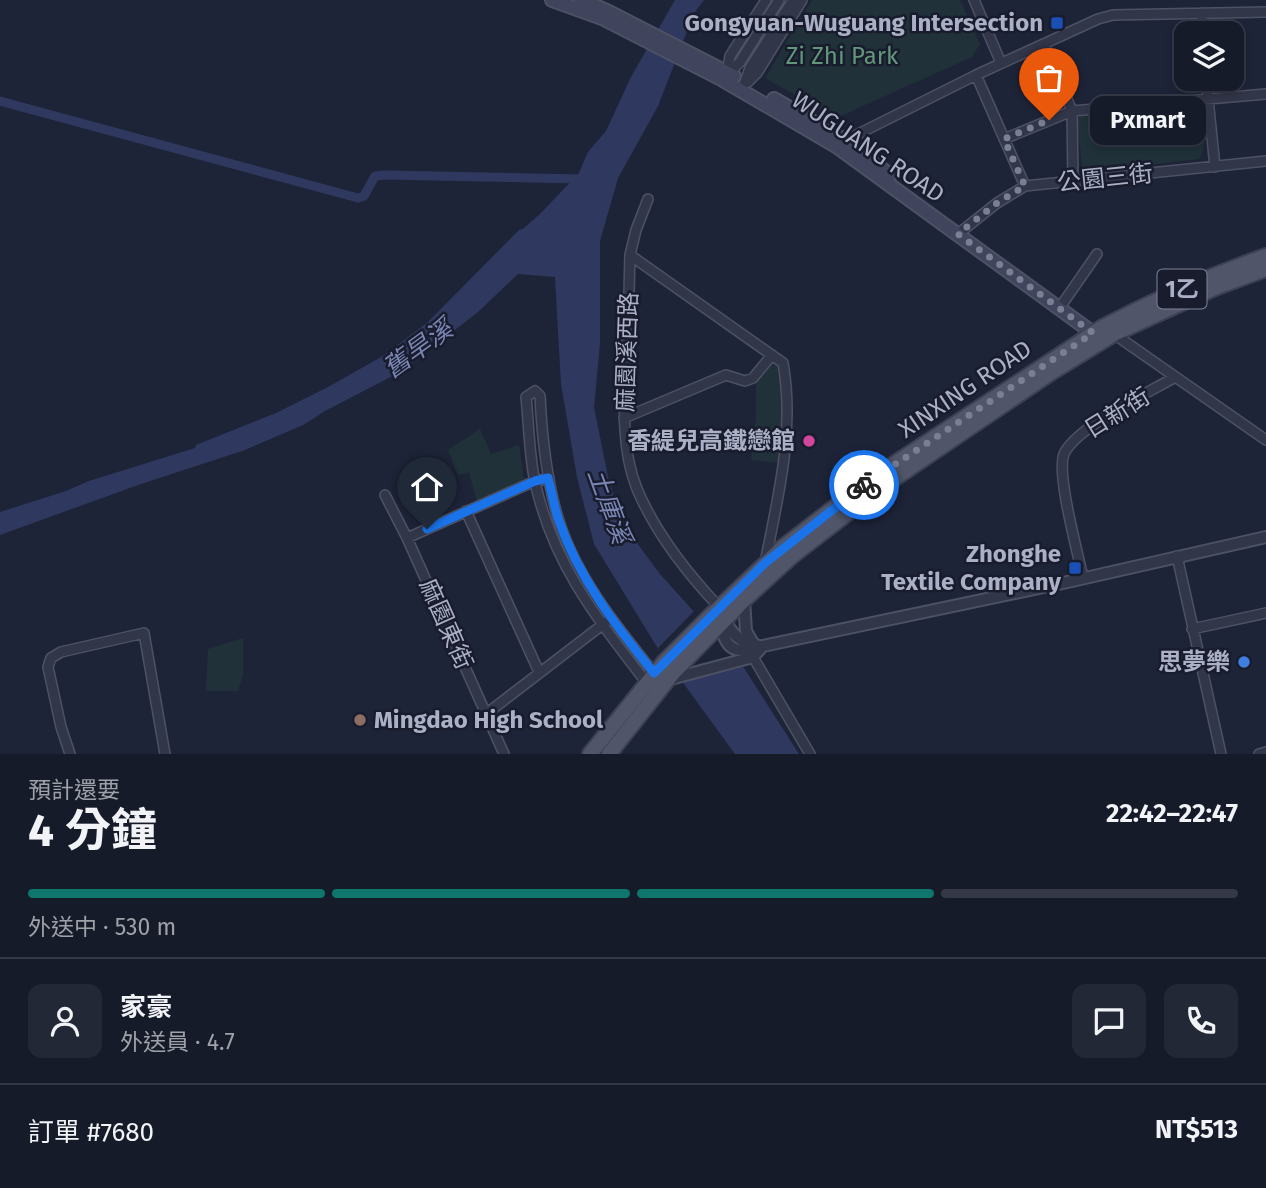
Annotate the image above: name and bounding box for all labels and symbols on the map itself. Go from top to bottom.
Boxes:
place label: Gongyuan-Wuguang Intersection [685,9,1043,37]
marker: Gongyuan-Wuguang Intersection [1049,15,1065,31]
park label: Zi Zhi Park [786,42,899,70]
pin [1019,48,1079,120]
street label: WUGUANG ROAD [786,86,950,208]
callout: Pxmart [1091,96,1206,144]
street label: 公園三街 [1056,159,1154,197]
road number: 1乙 [1158,270,1206,308]
street label: 麻園溪西路 [611,292,643,412]
water label: 舊旱溪 [377,311,462,384]
street label: XINXING ROAD [893,334,1037,444]
street label: 日新街 [1079,382,1155,444]
place label: 香緹兒高鐵戀館 [627,427,795,455]
marker: 香緹兒高鐵戀館 [801,433,817,449]
courier [829,450,899,520]
pin [397,457,457,529]
water label: 土庫溪 [581,464,638,552]
place label: Zhonghe Textile Company [881,540,1062,596]
marker: Zhonghe Textile Company [1067,560,1083,576]
street label: 麻園東街 [414,574,478,674]
place label: 思夢樂 [1158,648,1230,676]
marker: 思夢樂 [1236,654,1252,670]
place label: Mingdao High School [374,706,604,734]
marker: Mingdao High School [352,712,368,728]

